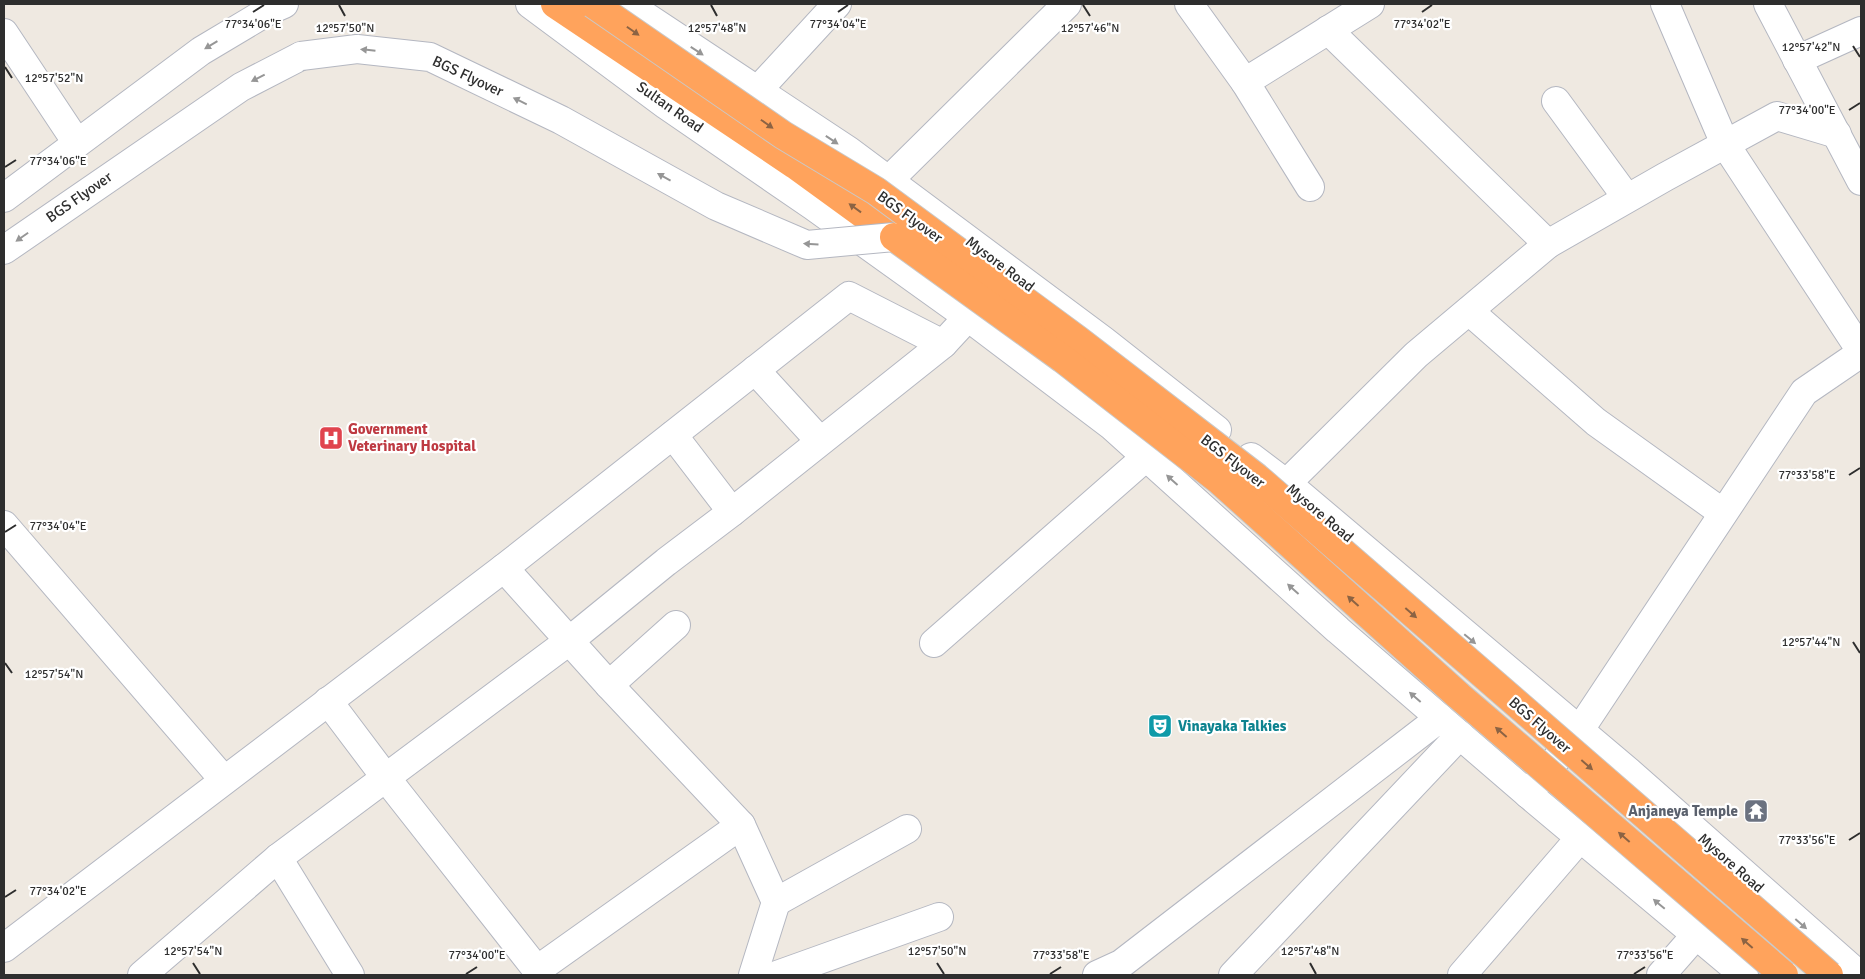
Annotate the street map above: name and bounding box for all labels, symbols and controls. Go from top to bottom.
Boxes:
text: 77°34'06"E [224,17,282,32]
text: 77°34'04"E [809,17,867,32]
text: 77°34'02"E [1393,17,1451,32]
text: 12°57'50"N [316,21,374,36]
text: 12°57'48"N [688,21,746,36]
text: 12°57'46"N [1061,21,1119,36]
one-way arrow [626,27,640,36]
one-way arrow [204,40,217,49]
text: 12°57'42"N [1782,40,1840,55]
one-way arrow [360,46,376,54]
one-way arrow [690,46,703,56]
street label: BGS Flyover [430,52,507,101]
text: 12°57'52"N [25,71,83,86]
one-way arrow [251,74,265,82]
street label: Sultan Road [633,78,707,137]
one-way arrow [513,96,528,105]
text: 77°34'00"E [1778,103,1836,118]
one-way arrow [760,119,774,129]
one-way arrow [826,136,839,145]
text: 77°34'06"E [29,154,87,169]
street label: BGS Flyover [43,167,116,226]
one-way arrow [656,173,671,181]
street label: BGS Flyover [874,187,947,247]
one-way arrow [848,203,862,213]
one-way arrow [15,232,28,242]
street label: Mysore Road [962,232,1038,296]
one-way arrow [802,239,818,247]
place label: Government Veterinary Hospital [348,420,476,455]
hospital icon: Government Veterinary Hospital [318,425,344,451]
street label: BGS Flyover [1197,430,1269,492]
text: 77°33'58"E [1778,468,1836,483]
one-way arrow [1166,475,1179,486]
street label: Mysore Road [1283,480,1357,546]
text: 77°34'04"E [29,519,87,534]
one-way arrow [1286,584,1299,595]
one-way arrow [1346,595,1359,606]
one-way arrow [1405,607,1418,618]
one-way arrow [1464,633,1476,645]
text: 12°57'44"N [1782,635,1840,650]
text: 12°57'54"N [25,667,83,682]
one-way arrow [1409,691,1422,702]
street label: BGS Flyover [1505,693,1575,757]
theatre icon: Vinayaka Talkies [1147,713,1173,739]
place label: Vinayaka Talkies [1178,717,1287,735]
one-way arrow [1494,726,1507,737]
one-way arrow [1580,759,1592,771]
temple icon: Anjaneya Temple [1743,798,1769,824]
place label: Anjaneya Temple [1628,802,1738,820]
street label: Mysore Road [1694,829,1768,897]
one-way arrow [1618,832,1631,843]
text: 77°33'56"E [1778,833,1836,848]
text: 77°34'02"E [29,884,87,899]
one-way arrow [1652,898,1665,909]
one-way arrow [1794,918,1806,930]
one-way arrow [1741,938,1754,949]
text: 12°57'54"N [164,944,222,959]
text: 12°57'50"N [908,944,966,959]
text: 12°57'48"N [1281,944,1339,959]
text: 77°34'00"E [448,948,506,963]
text: 77°33'58"E [1032,948,1090,963]
text: 77°33'56"E [1616,948,1674,963]

